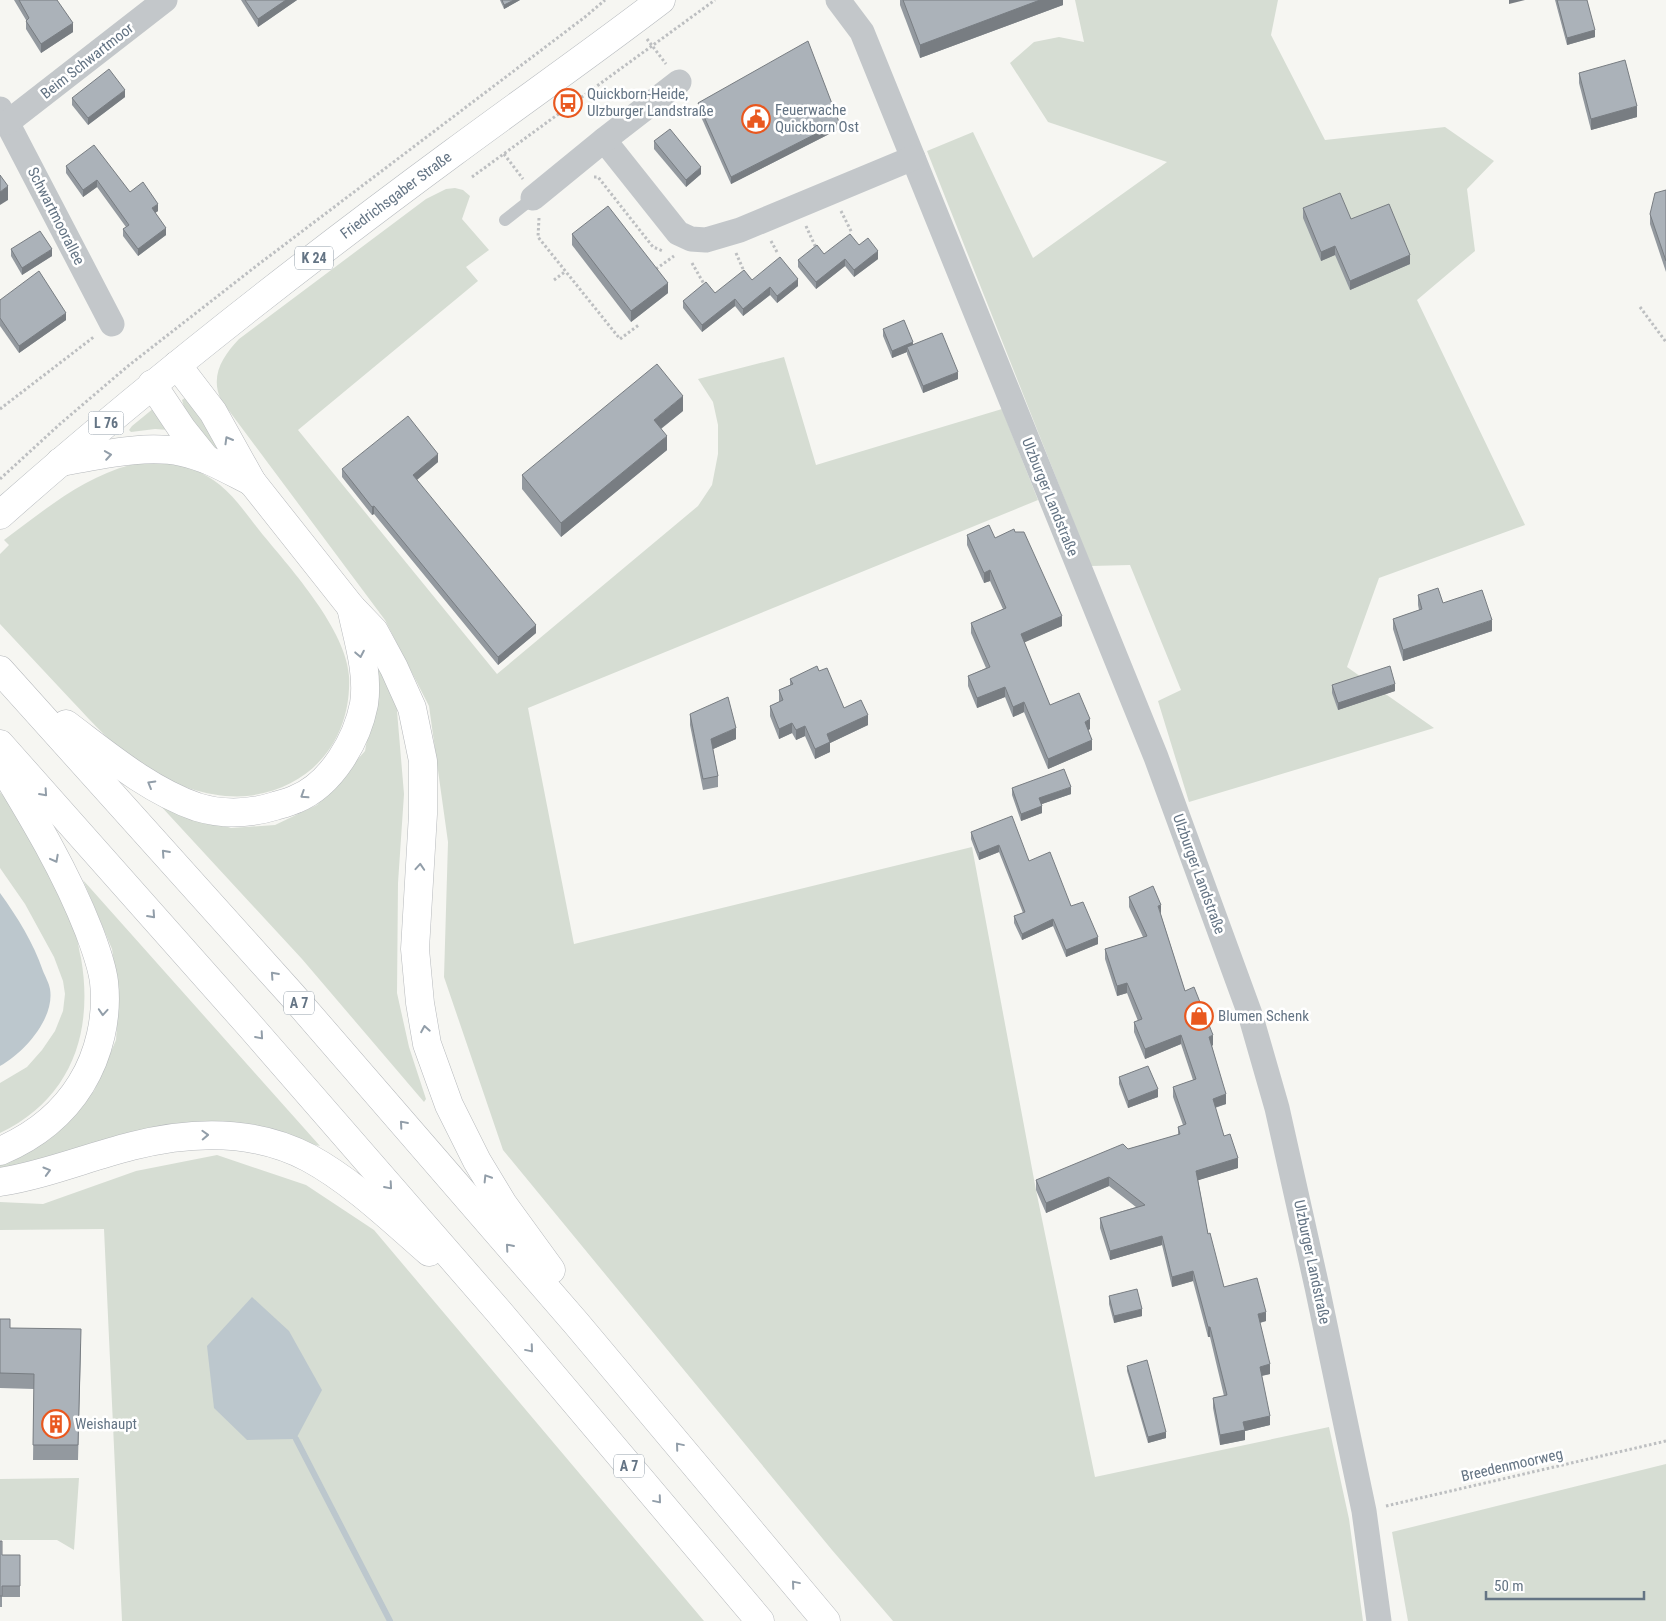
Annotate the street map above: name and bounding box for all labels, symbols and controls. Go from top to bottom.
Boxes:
street label: Beim Schwartmoor [37,19,137,103]
place label: Quickborn-Heide, Ulzburger Landstraße [587,85,714,120]
bus stop icon: Quickborn-Heide, Ulzburger Landstraße [553,88,583,118]
place label: Feuerwache Quickborn Ost [775,101,859,136]
public building icon: Feuerwache Quickborn Ost [741,104,771,134]
street label: Friedrichsgaber Straße [337,148,455,243]
street label: Schwartmoorallee [24,164,88,268]
road number: K 24 [295,247,333,270]
road number: L 76 [88,412,124,434]
street label: Ulzburger Landstraße [1018,435,1082,559]
one-way arrow [225,436,235,445]
one-way arrow [104,450,112,461]
one-way arrow [355,650,365,659]
one-way arrow [147,780,156,790]
one-way arrow [38,788,47,797]
one-way arrow [300,788,309,798]
street label: Ulzburger Landstraße [1169,811,1229,937]
one-way arrow [162,850,171,859]
one-way arrow [49,854,59,863]
one-way arrow [414,863,425,871]
one-way arrow [146,909,155,918]
one-way arrow [270,971,279,980]
road number: A 7 [284,991,314,1014]
shop icon: Blumen Schenk [1184,1001,1214,1031]
place label: Blumen Schenk [1218,1007,1309,1025]
one-way arrow [98,1008,109,1016]
one-way arrow [420,1024,430,1033]
one-way arrow [254,1031,263,1040]
one-way arrow [400,1120,409,1129]
one-way arrow [202,1130,210,1141]
one-way arrow [43,1167,51,1177]
one-way arrow [484,1174,494,1183]
one-way arrow [384,1180,393,1189]
street label: Ulzburger Landstraße [1290,1198,1334,1326]
one-way arrow [506,1243,515,1252]
one-way arrow [525,1343,534,1352]
building icon: Weishaupt [41,1409,71,1439]
place label: Weishaupt [75,1415,137,1433]
one-way arrow [676,1443,685,1452]
street label: Breedenmoorweg [1459,1445,1565,1485]
road number: A 7 [614,1454,644,1478]
one-way arrow [652,1494,661,1503]
scale bar [1486,1568,1644,1600]
text: 50 m [1494,1577,1524,1595]
one-way arrow [792,1580,801,1589]

